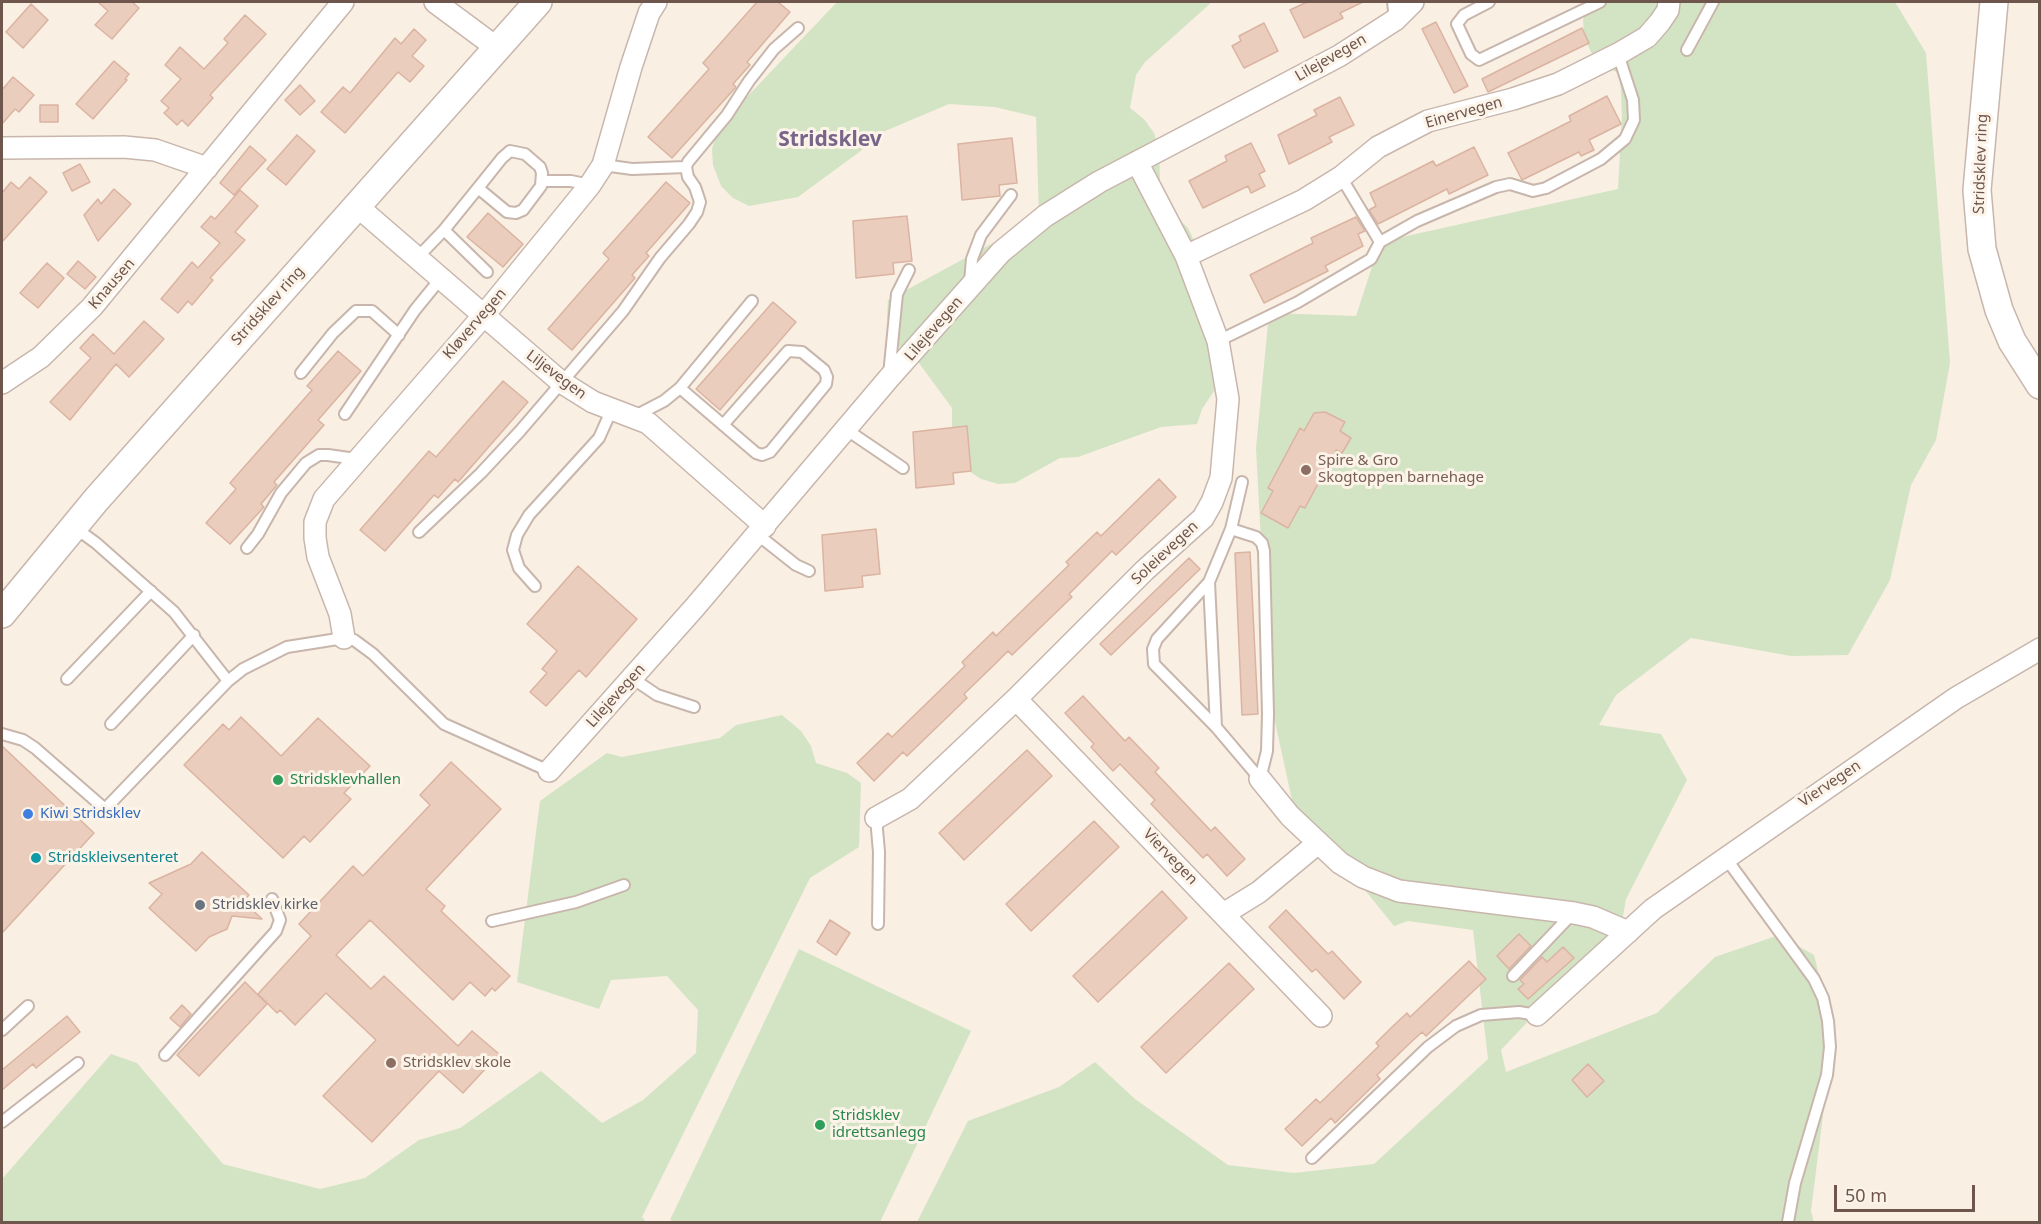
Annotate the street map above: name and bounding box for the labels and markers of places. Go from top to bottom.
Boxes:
place label: Spire & Gro Skogtoppen barnehage [1318,452,1484,487]
marker: Spire & Gro Skogtoppen barnehage [1299,463,1313,477]
place label: Stridsklevhallen [290,771,401,789]
marker: Stridsklevhallen [271,773,285,787]
place label: Kiwi Stridsklev [40,805,140,823]
marker: Kiwi Stridsklev [21,807,35,821]
place label: Stridskleivsenteret [48,849,179,867]
marker: Stridskleivsenteret [29,851,43,865]
place label: Stridsklev kirke [212,896,318,914]
marker: Stridsklev kirke [193,898,207,912]
place label: Stridsklev skole [403,1054,511,1072]
marker: Stridsklev skole [384,1056,398,1070]
place label: Stridsklev idrettsanlegg [832,1107,926,1142]
marker: Stridsklev idrettsanlegg [813,1118,827,1132]

